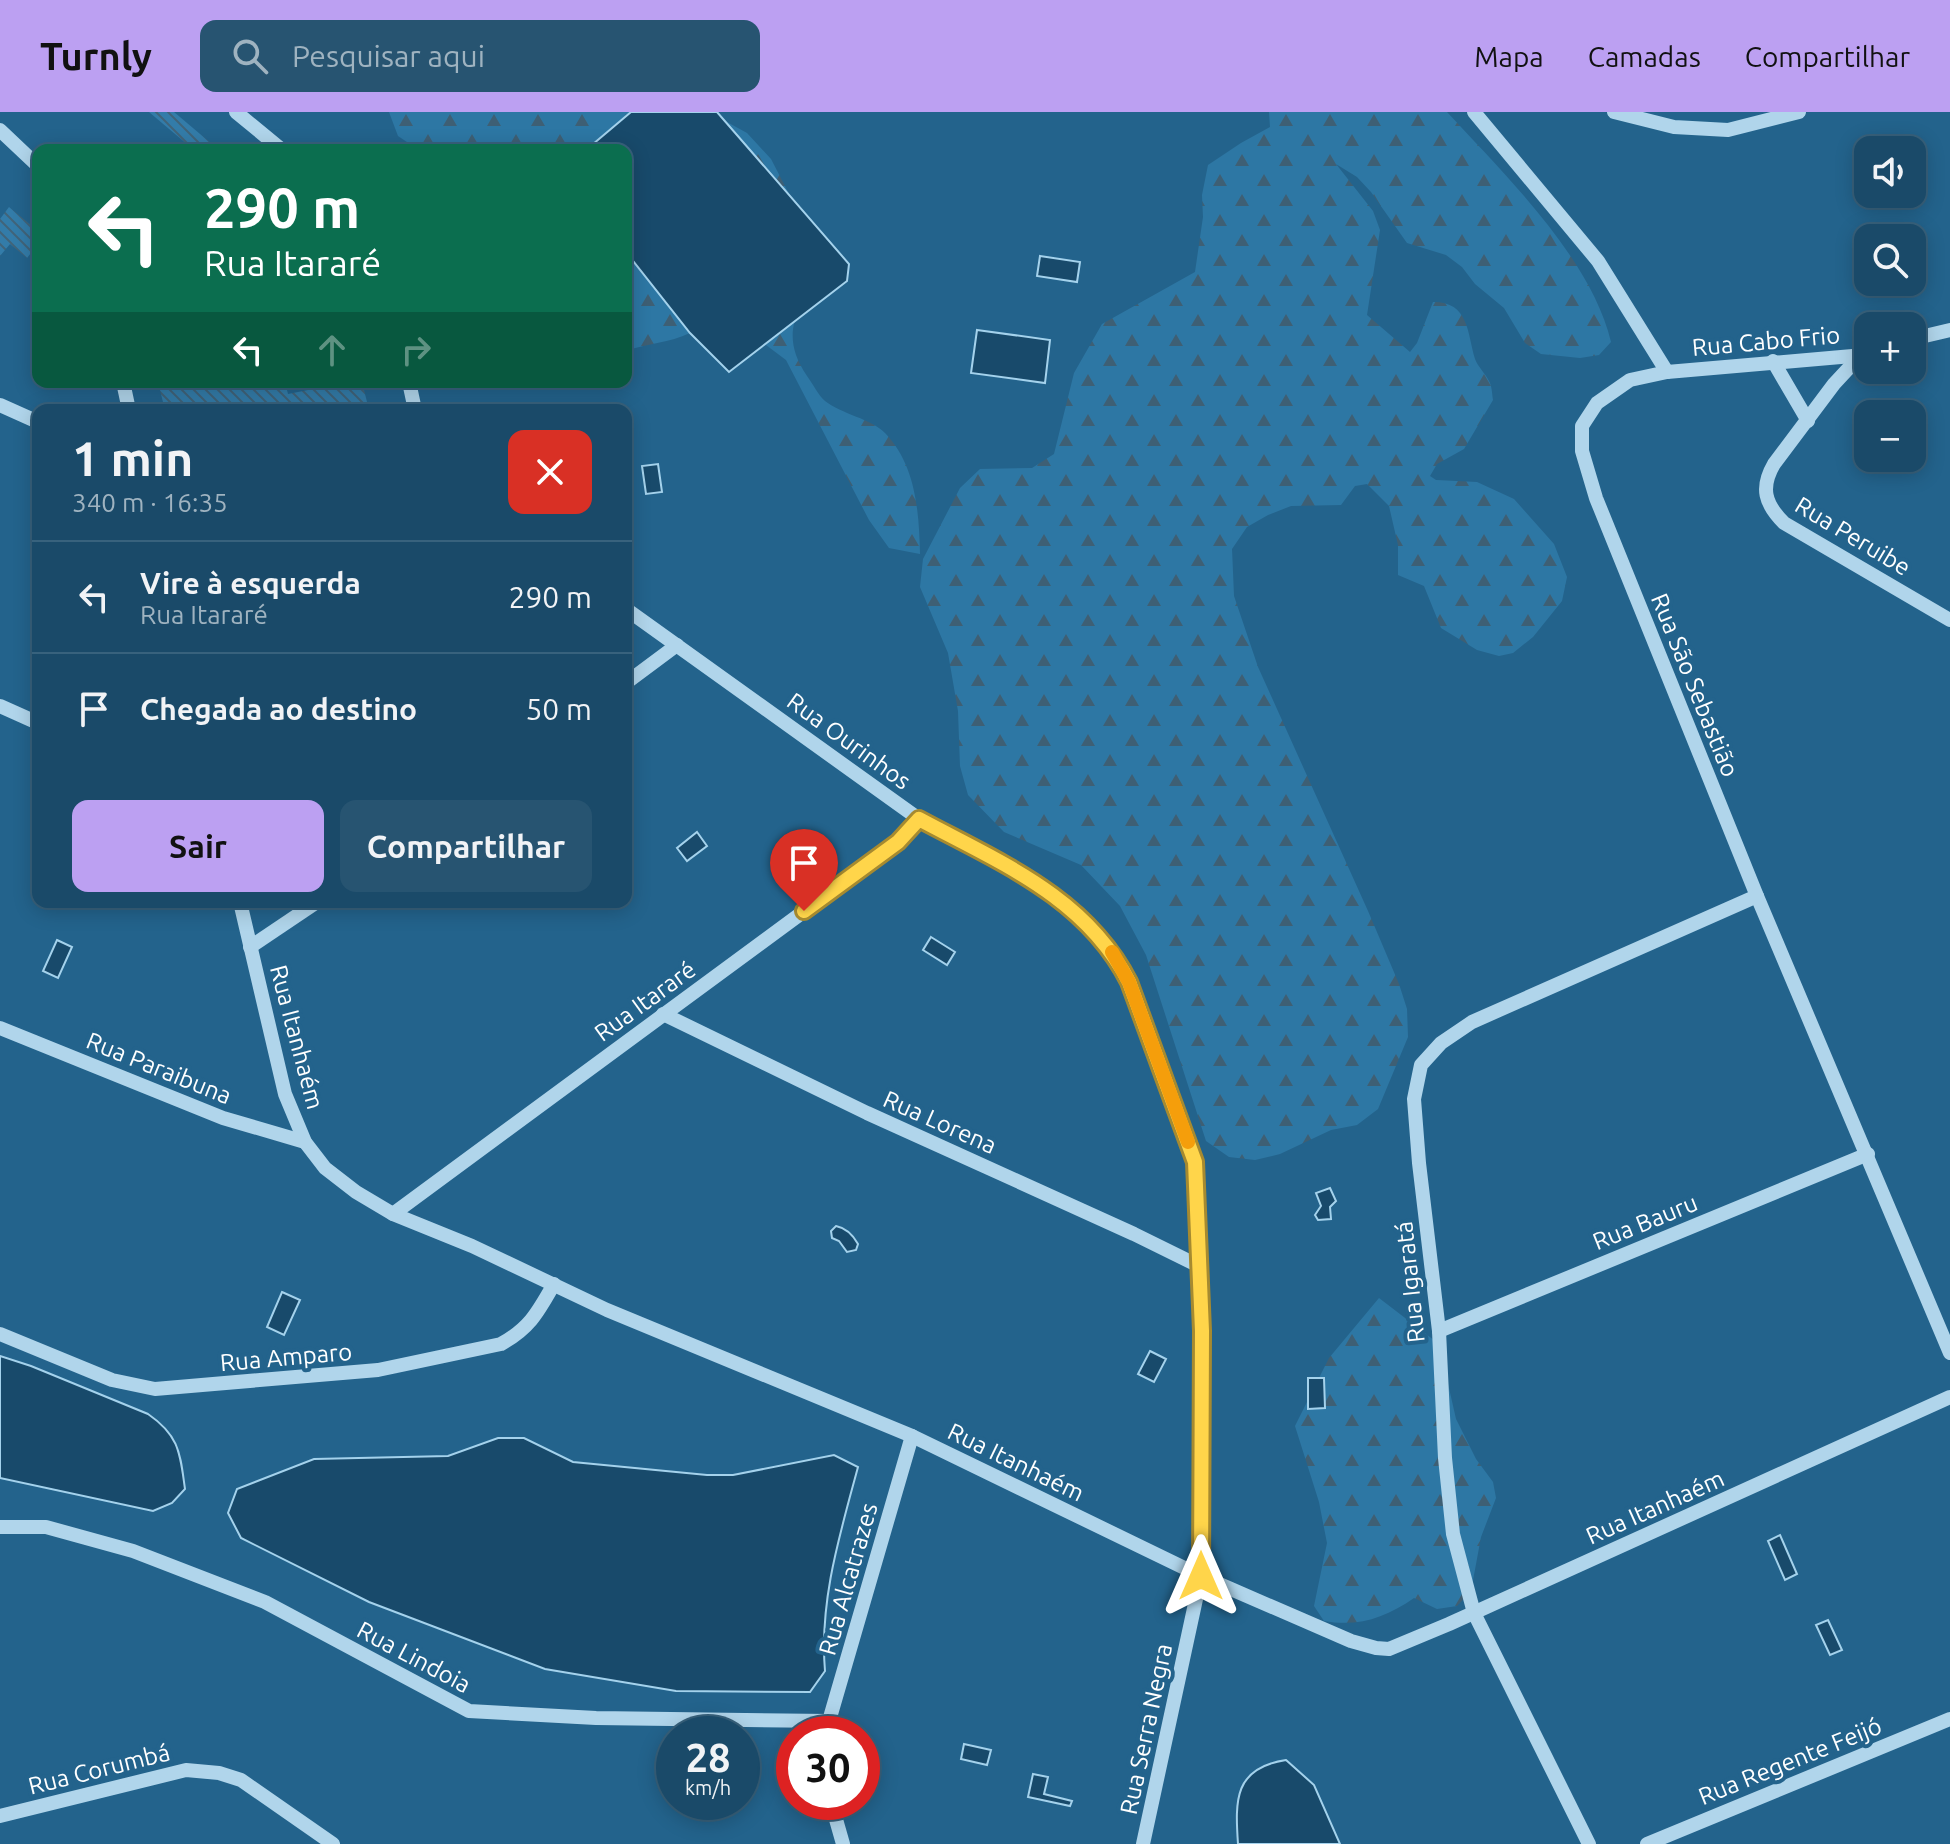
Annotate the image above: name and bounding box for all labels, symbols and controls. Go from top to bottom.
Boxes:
search box [200,20,760,92]
icon: search [228,34,272,78]
text: Turnly [40,35,152,77]
text: Pesquisar aqui [292,39,485,73]
text: Mapa [1474,41,1544,72]
text: Camadas [1588,41,1701,72]
text: Compartilhar [1745,41,1910,72]
map controls [1854,136,1926,472]
button: sound [1854,136,1926,208]
icon: left [72,176,176,280]
text: 290 m [204,176,360,239]
button: search [1854,224,1926,296]
text: Rua Itararé [204,242,381,283]
button: + [1854,312,1926,384]
street label: Rua Cabo Frio [1691,321,1841,361]
icon: left [226,328,270,372]
icon: ahead [310,328,354,372]
icon: right [394,328,438,372]
button: − [1854,400,1926,472]
button: close [508,430,592,514]
text: 1 min [72,431,193,485]
text: 340 m · 16:35 [72,488,228,517]
street label: Rua Peruibe [1791,491,1915,581]
text: Vire à esquerda [140,566,361,600]
icon: left [72,575,116,619]
text: 290 m [508,580,592,614]
street label: Rua São Sebastião [1646,589,1744,781]
text: Rua Itararé [140,600,268,629]
icon: arrive [72,687,116,731]
street label: Rua Ourinhos [782,687,916,795]
text: Chegada ao destino [140,692,417,726]
text: 50 m [525,692,592,726]
button: Sair [72,800,324,892]
button: Compartilhar [340,800,592,892]
pin [770,829,838,911]
icon: arrive [782,841,826,885]
street label: Rua Itararé [589,955,701,1047]
street label: Rua Itanhaém [265,962,329,1112]
street label: Rua Paraibuna [83,1027,235,1109]
street label: Rua Lorena [879,1085,1001,1159]
street label: Rua Bauru [1589,1189,1701,1255]
street label: Rua Igaratá [1390,1220,1430,1344]
street label: Rua Amparo [219,1338,353,1376]
street label: Rua Itanhaém [944,1417,1088,1507]
street label: Rua Itanhaém [1582,1465,1728,1549]
street label: Rua Alcatrazes [813,1500,883,1658]
position arrow [1159,1534,1243,1618]
street label: Rua Lindoia [353,1616,475,1698]
street label: Rua Serra Negra [1115,1641,1177,1817]
street label: Rua Regente Feijó [1695,1712,1885,1810]
speed limit sign: 30 [776,1716,880,1820]
text: 28 [685,1735,731,1780]
street label: Rua Corumbá [25,1738,173,1800]
text: km/h [685,1776,731,1799]

